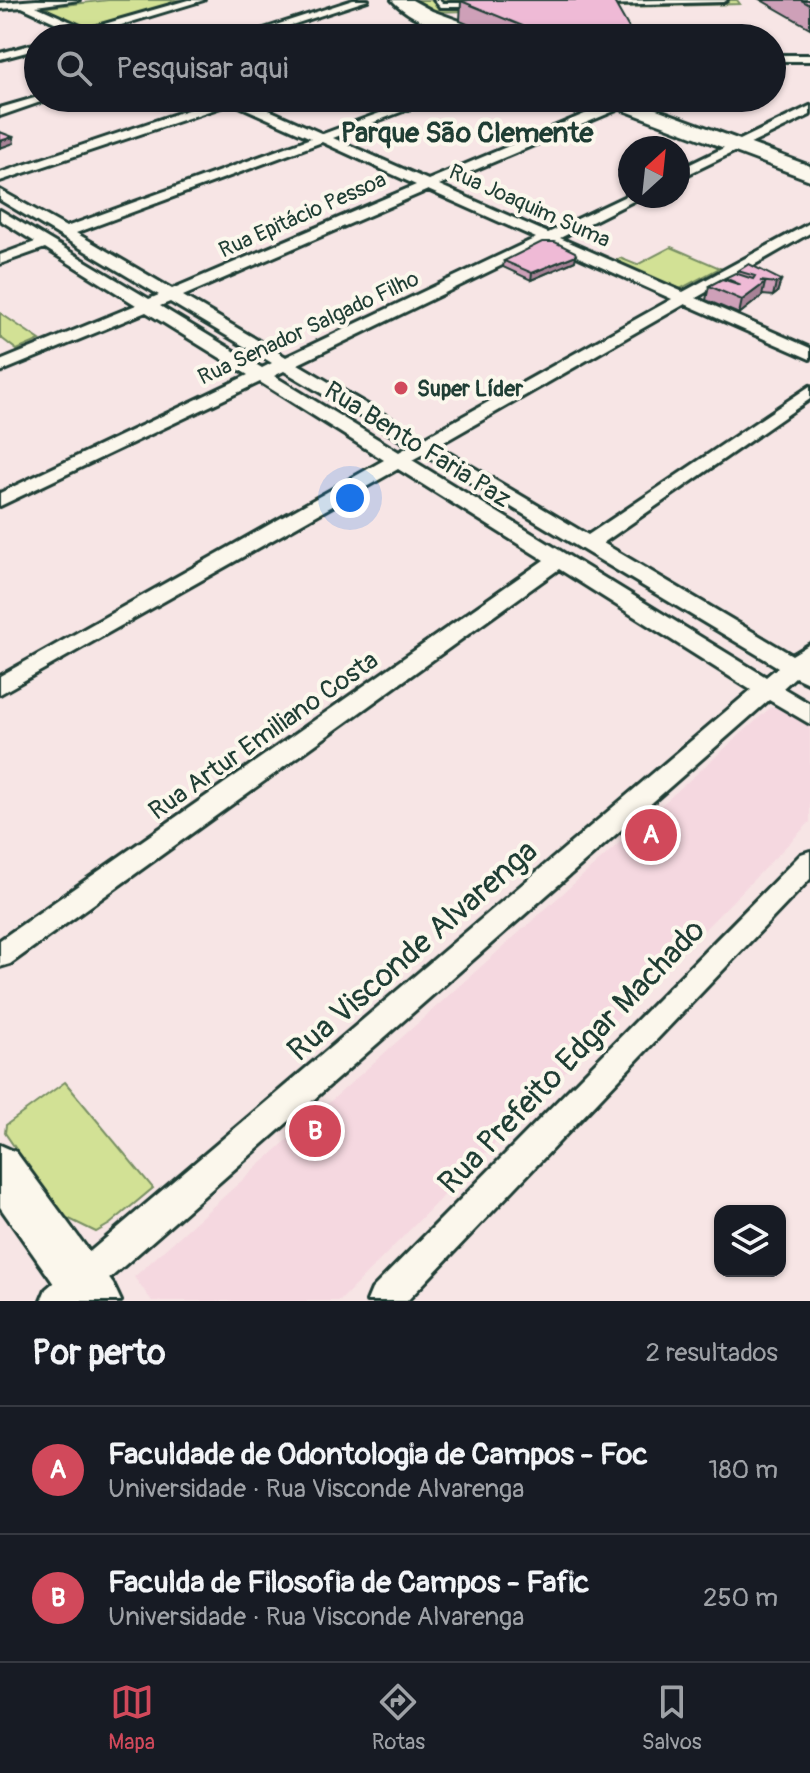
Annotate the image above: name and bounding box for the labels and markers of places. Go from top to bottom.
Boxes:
place label: Super Líder [417,375,524,403]
marker: Super Líder [392,379,410,397]
pin: A [625,805,677,865]
pin: B [289,1101,341,1161]

